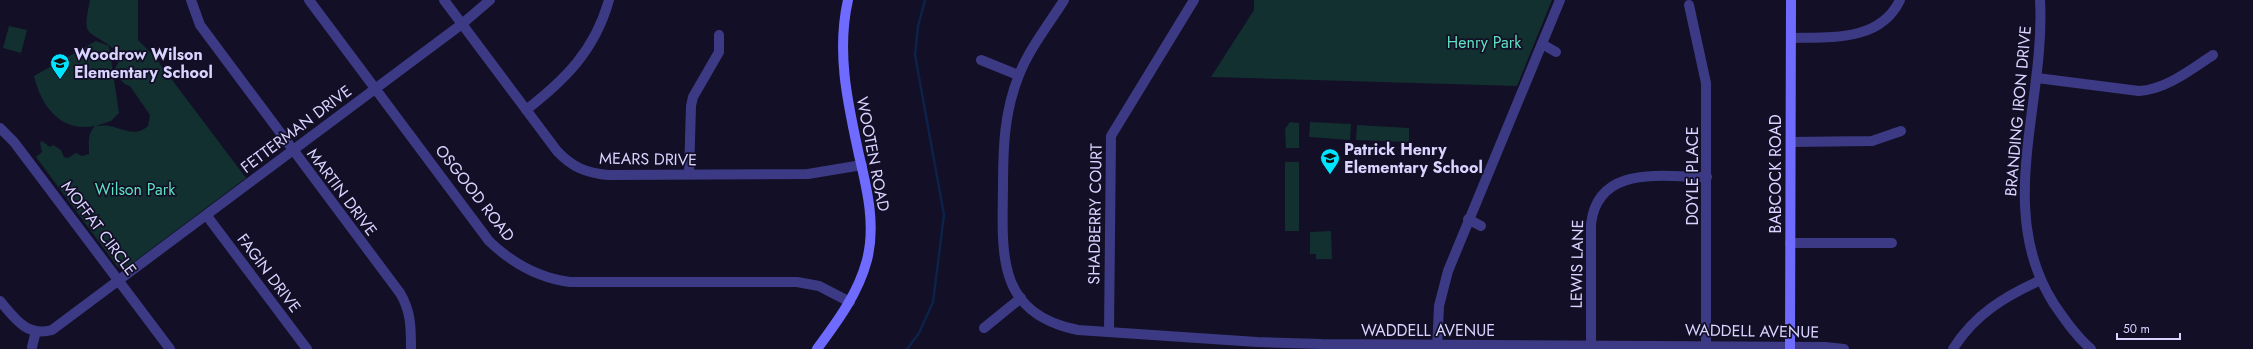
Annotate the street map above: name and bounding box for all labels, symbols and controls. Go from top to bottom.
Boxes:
street label: BRANDING IRON DRIVE [1999,25,2037,197]
park label: Henry Park [1447,31,1522,54]
place label: Woodrow Wilson Elementary School [74,43,213,84]
school or university icon: Woodrow Wilson Elementary School [49,52,71,80]
street label: FETTERMAN DRIVE [236,80,356,178]
street label: WOOTEN ROAD [851,95,895,213]
street label: BABCOCK ROAD [1764,114,1787,234]
street label: DOYLE PLACE [1681,126,1704,226]
place label: Patrick Henry Elementary School [1344,138,1483,179]
street label: OSGOOD ROAD [430,140,520,246]
street label: MARTIN DRIVE [301,143,383,241]
street label: SHADBERRY COURT [1082,143,1108,285]
street label: MEARS DRIVE [599,147,697,171]
school or university icon: Patrick Henry Elementary School [1319,147,1341,175]
street label: MOFFAT CIRCLE [56,176,142,280]
park label: Wilson Park [95,178,176,201]
street label: LEWIS LANE [1565,219,1589,309]
street label: FAGIN DRIVE [232,229,306,317]
scale bar [2117,315,2180,341]
street label: WADDELL AVENUE [1685,318,1819,344]
street label: WADDELL AVENUE [1361,319,1495,342]
text: 50 m [2123,320,2150,338]

